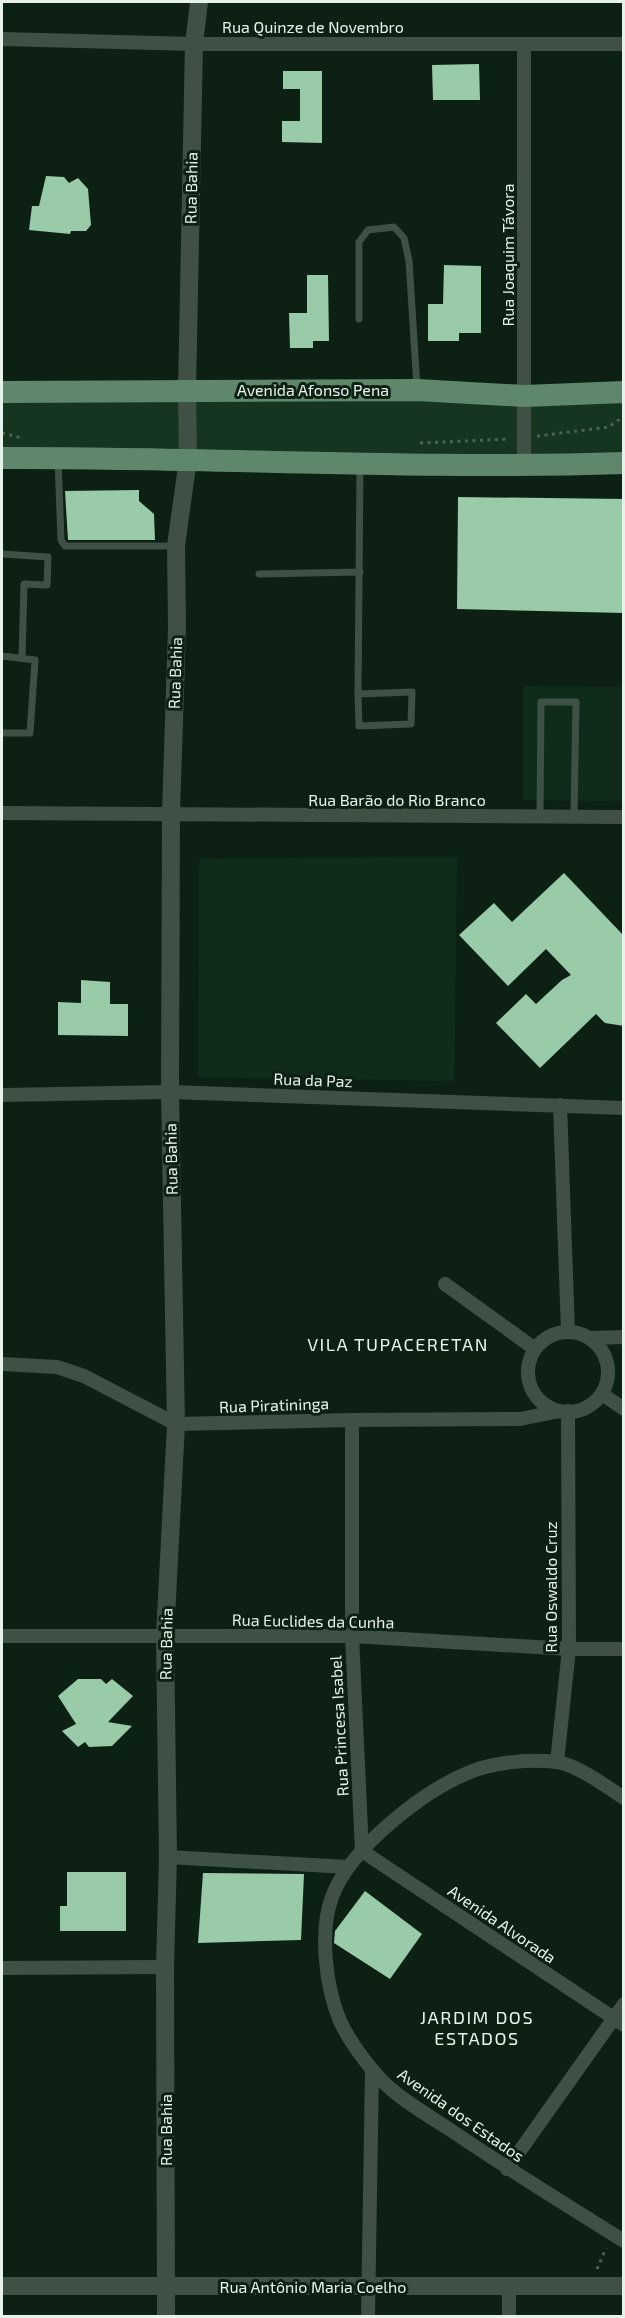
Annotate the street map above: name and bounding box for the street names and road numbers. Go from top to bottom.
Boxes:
street label: Rua Quinze de Novembro [222,17,404,37]
street label: Rua Bahia [180,152,201,224]
street label: Rua Joaquim Távora [498,183,517,327]
street label: Avenida Afonso Pena [237,380,389,399]
street label: Rua Bahia [164,637,185,709]
street label: Rua Barão do Rio Branco [308,790,486,809]
street label: Rua da Paz [273,1069,353,1090]
street label: Rua Bahia [160,1123,181,1195]
street label: Rua Piratininga [219,1393,329,1416]
street label: Rua Oswaldo Cruz [541,1521,560,1653]
street label: Rua Bahia [155,1608,176,1680]
street label: Rua Euclides da Cunha [232,1610,394,1631]
street label: Rua Princesa Isabel [325,1655,352,1797]
street label: Avenida Alvorada [445,1880,560,1967]
street label: Avenida dos Estados [395,2064,528,2165]
street label: Rua Bahia [156,2094,175,2166]
street label: Rua Antônio Maria Coelho [220,2277,406,2296]

